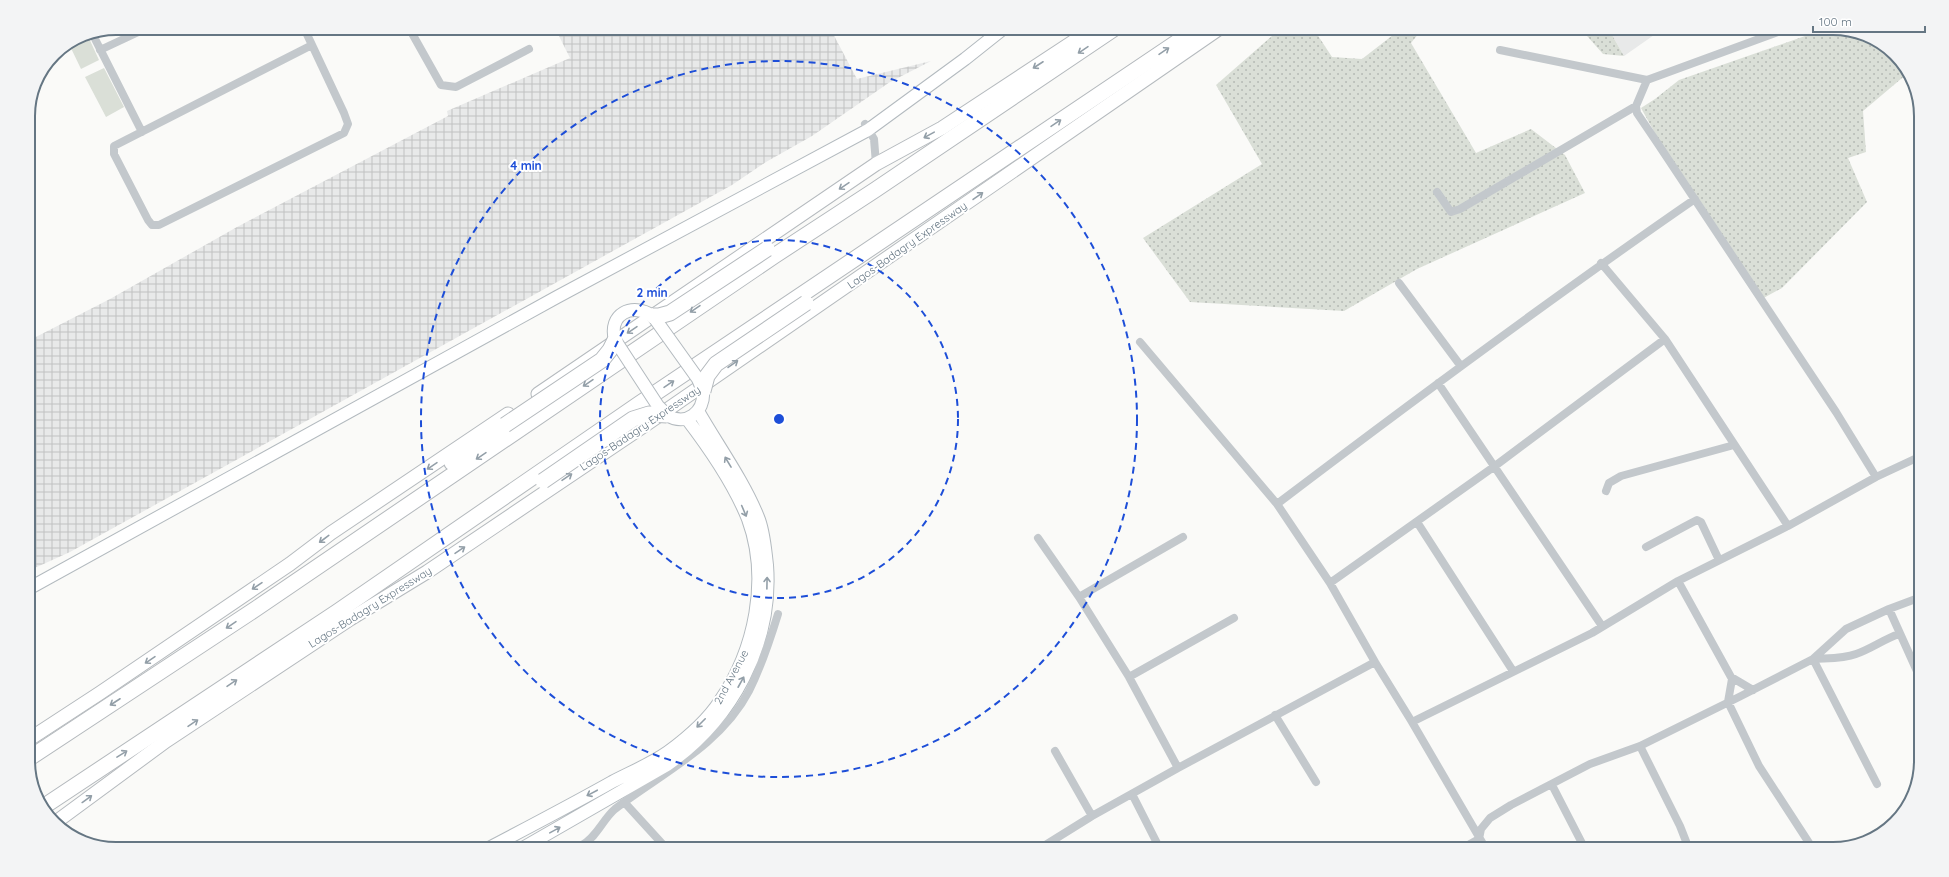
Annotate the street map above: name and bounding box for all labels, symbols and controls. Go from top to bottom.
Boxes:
scale bar [1813,8,1925,34]
text: 100 m [1819,14,1852,29]
one-way arrow [1077,46,1088,54]
one-way arrow [1158,47,1169,55]
one-way arrow [1033,61,1044,69]
one-way arrow [1050,119,1061,128]
one-way arrow [923,132,935,140]
text: 4 min [510,158,542,173]
one-way arrow [838,182,849,190]
one-way arrow [972,191,984,199]
street label: Lagos-Badagry Expressway [845,198,969,292]
text: 2 min [636,285,668,300]
one-way arrow [690,305,701,313]
one-way arrow [627,326,638,334]
one-way arrow [727,360,738,368]
one-way arrow [583,379,594,387]
one-way arrow [664,380,675,388]
street label: Lagos-Badagry Expressway [577,382,703,474]
centre of rings [772,412,786,426]
one-way arrow [476,452,487,460]
one-way arrow [724,457,732,468]
one-way arrow [426,462,437,470]
one-way arrow [562,473,573,481]
one-way arrow [741,505,749,517]
one-way arrow [319,534,330,543]
one-way arrow [454,546,465,554]
street label: Lagos-Badagry Expressway [306,563,434,651]
one-way arrow [764,577,771,590]
one-way arrow [252,582,263,590]
one-way arrow [226,621,237,629]
street label: 2nd Avenue [711,647,751,707]
one-way arrow [145,656,156,664]
one-way arrow [738,676,746,688]
one-way arrow [226,678,237,687]
one-way arrow [110,698,121,706]
one-way arrow [696,718,706,728]
one-way arrow [187,719,198,727]
one-way arrow [116,750,127,758]
one-way arrow [587,790,599,797]
one-way arrow [81,794,92,803]
one-way arrow [549,825,561,833]

